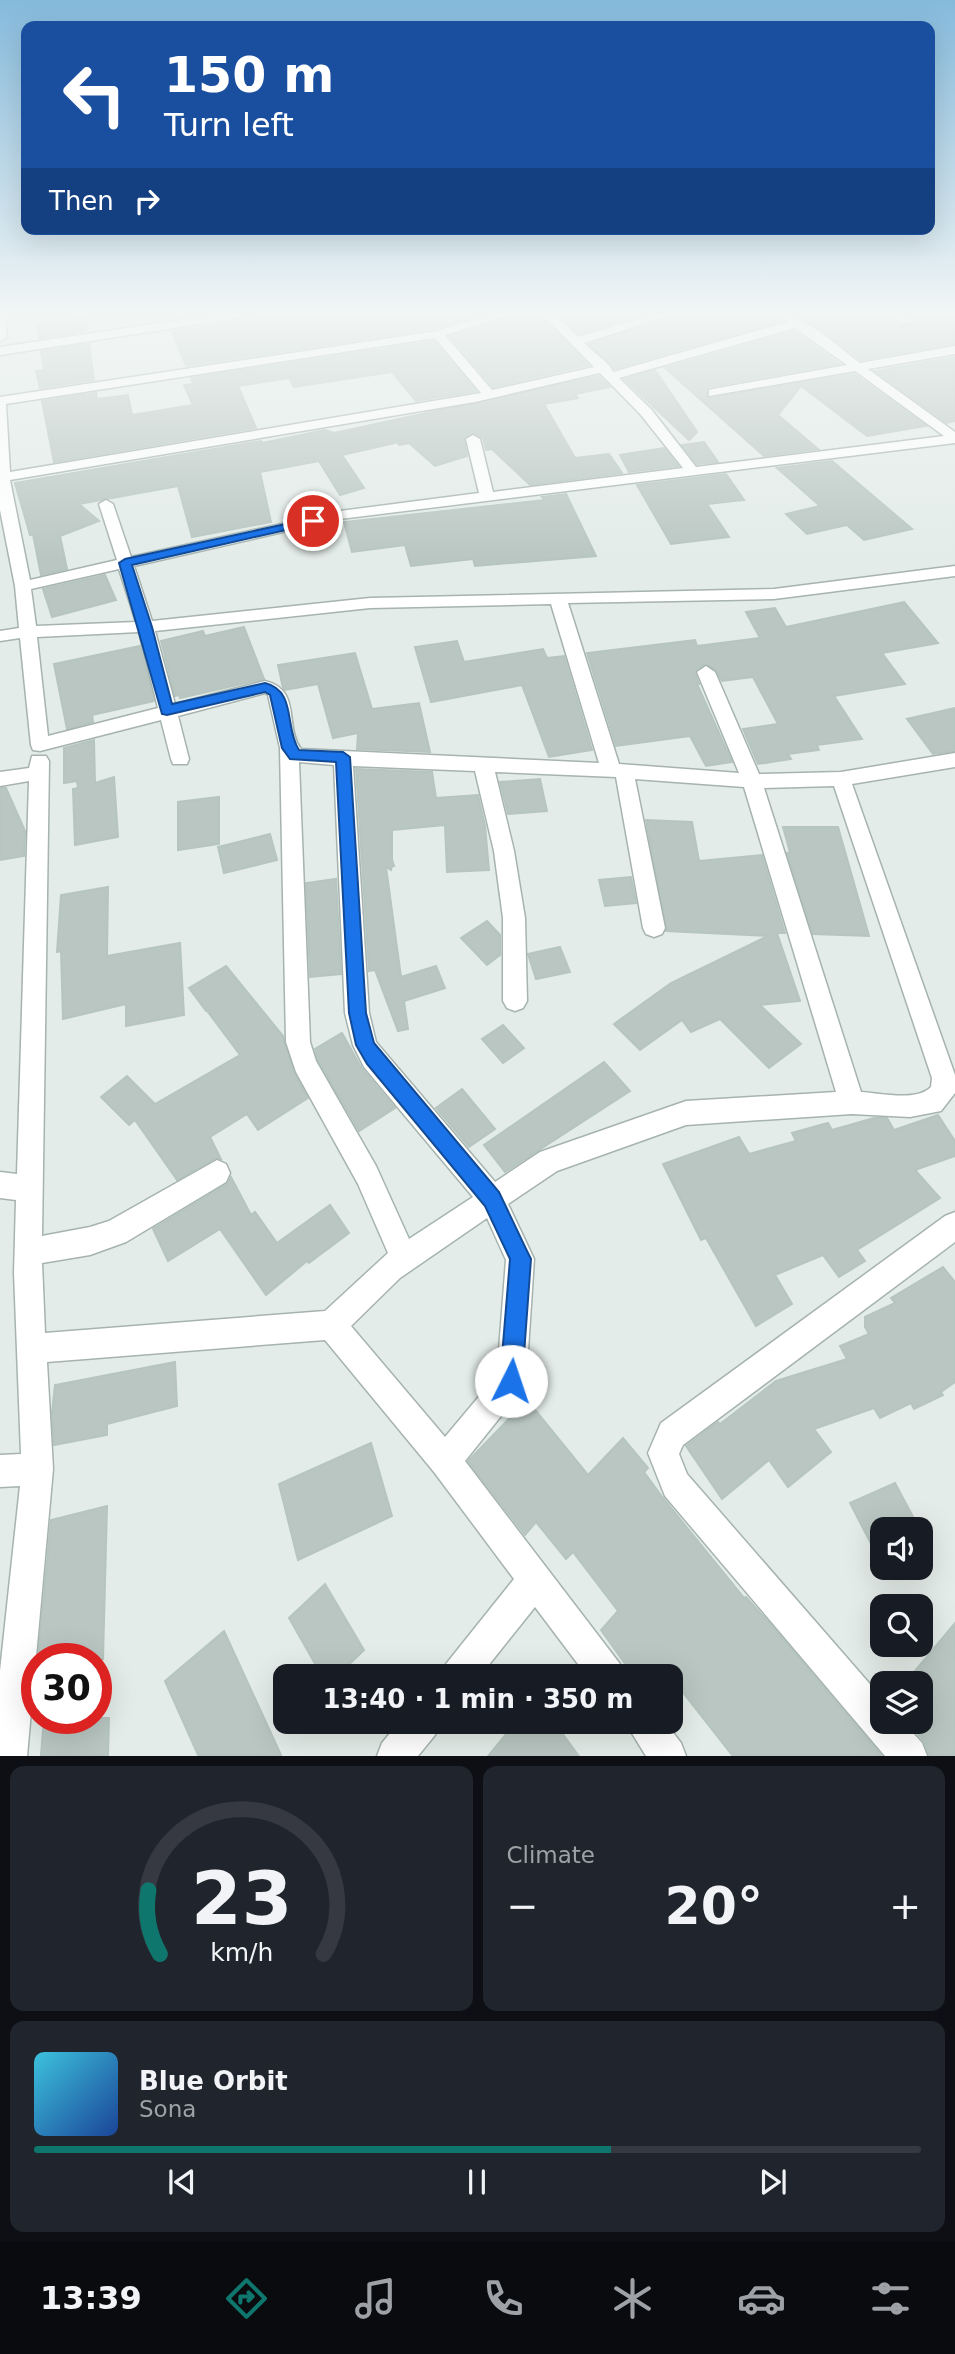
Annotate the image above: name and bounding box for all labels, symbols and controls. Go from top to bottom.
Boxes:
text: 150 m [164,47,334,104]
icon: left [49,49,140,140]
text: Turn left [164,106,294,144]
icon: right [128,182,166,220]
text: Then [49,186,114,216]
pin [283,491,343,551]
icon: arrive [294,502,332,540]
position arrow [474,1344,548,1418]
map controls [870,1517,933,1734]
button: sound [870,1517,933,1580]
button: search [870,1594,933,1657]
speed limit sign: 30 [21,1643,112,1734]
button: layers [870,1671,933,1734]
text: 13:40 · 1 min · 350 m [323,1684,633,1714]
text: Climate [507,1842,595,1868]
text: 23 [191,1857,292,1942]
text: 20° [665,1876,763,1936]
text: − [507,1884,538,1928]
text: + [889,1884,921,1928]
text: km/h [210,1938,273,1967]
text: Blue Orbit [139,2066,288,2096]
text: Sona [139,2096,196,2122]
icon: previous [163,2163,201,2201]
icon: pause [458,2163,496,2201]
icon: next [754,2163,792,2201]
icon: directions [222,2274,271,2323]
icon: music [351,2274,400,2323]
icon: phone [479,2274,528,2323]
icon: climate [608,2274,657,2323]
icon: car [737,2274,786,2323]
icon: filters [866,2274,915,2323]
text: 13:39 [40,2279,142,2317]

